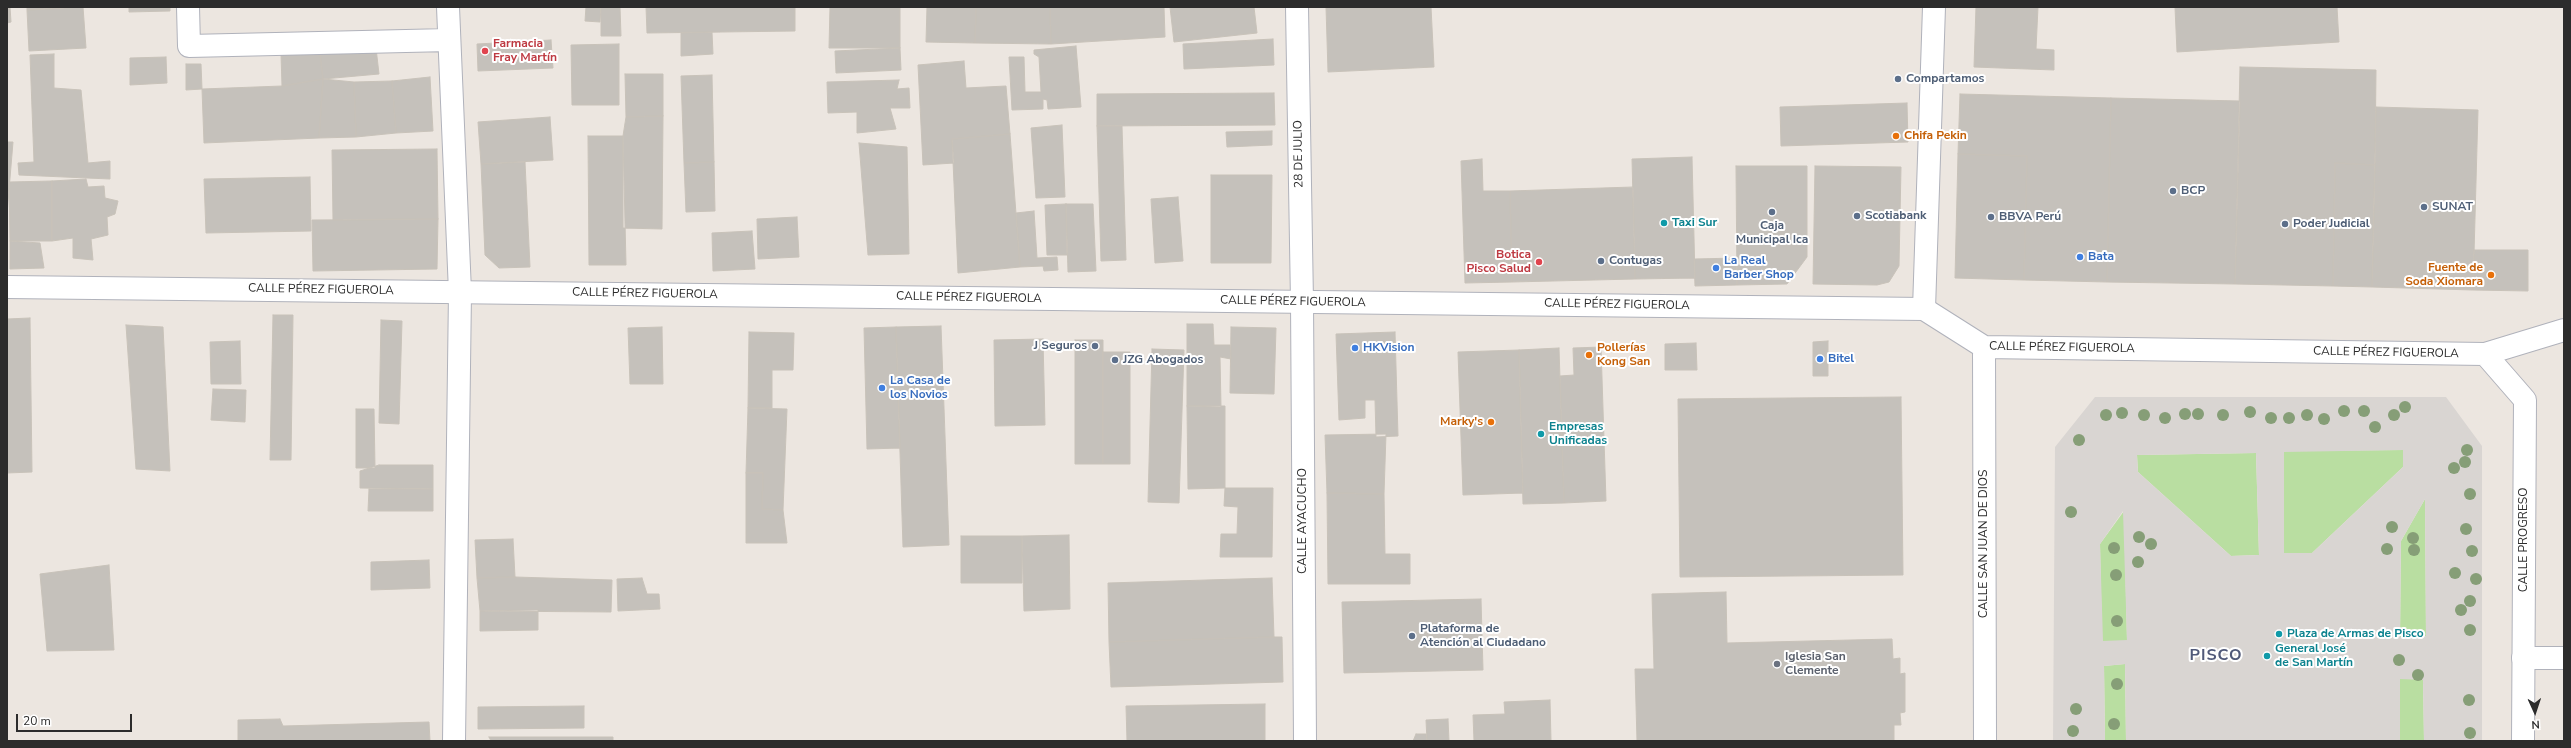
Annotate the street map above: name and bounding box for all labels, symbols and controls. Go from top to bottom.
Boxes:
place label: Farmacia Fray Martín [493,37,557,65]
marker: Farmacia Fray Martín [480,46,490,56]
place label: Compartamos [1906,72,1984,86]
marker: Compartamos [1893,74,1903,84]
street label: 28 DE JULIO [1291,120,1307,188]
place label: Chifa Pekin [1904,129,1967,143]
marker: Chifa Pekin [1891,131,1901,141]
place label: BCP [2181,184,2205,198]
marker: BCP [2168,186,2178,196]
place label: SUNAT [2432,200,2473,214]
marker: SUNAT [2419,202,2429,212]
marker: Caja Municipal Ica [1767,207,1777,217]
place label: Scotiabank [1865,209,1926,223]
place label: BBVA Perú [1999,210,2061,224]
marker: Scotiabank [1852,211,1862,221]
marker: BBVA Perú [1986,212,1996,222]
place label: Taxi Sur [1672,216,1717,230]
place label: Poder Judicial [2293,217,2370,231]
marker: Taxi Sur [1659,218,1669,228]
place label: Caja Municipal Ica [1736,219,1808,247]
marker: Poder Judicial [2280,219,2290,229]
place label: Botica Pisco Salud [1466,248,1531,276]
place label: Bata [2088,250,2114,264]
marker: Bata [2075,252,2085,262]
place label: Contugas [1609,254,1662,268]
place label: La Real Barber Shop [1724,254,1794,282]
marker: Contugas [1596,256,1606,266]
marker: Botica Pisco Salud [1534,257,1544,267]
place label: Fuente de Soda Xiomara [2405,261,2483,289]
marker: La Real Barber Shop [1711,263,1721,273]
marker: Fuente de Soda Xiomara [2486,270,2496,280]
street label: CALLE PÉREZ FIGUEROLA [248,282,394,298]
street label: CALLE PÉREZ FIGUEROLA [572,286,718,302]
street label: CALLE PÉREZ FIGUEROLA [896,290,1042,306]
street label: CALLE PÉREZ FIGUEROLA [1220,294,1366,310]
street label: CALLE PÉREZ FIGUEROLA [1544,297,1690,313]
place label: J Seguros [1034,339,1087,353]
street label: CALLE PÉREZ FIGUEROLA [1989,340,2135,356]
marker: J Seguros [1090,341,1100,351]
place label: HKVision [1363,341,1414,355]
place label: Pollerías Kong San [1597,341,1650,369]
marker: HKVision [1350,343,1360,353]
street label: CALLE PÉREZ FIGUEROLA [2313,345,2459,361]
marker: Pollerías Kong San [1584,350,1594,360]
place label: Bitel [1828,352,1854,366]
place label: JZG Abogados [1123,353,1203,367]
marker: Bitel [1815,354,1825,364]
marker: JZG Abogados [1110,355,1120,365]
place label: La Casa de los Novios [890,374,950,402]
marker: La Casa de los Novios [877,383,887,393]
place label: Marky's [1440,415,1483,429]
marker: Marky's [1486,417,1496,427]
place label: Empresas Unificadas [1549,420,1607,448]
marker: Empresas Unificadas [1536,429,1546,439]
street label: CALLE AYACUCHO [1296,468,1310,574]
street label: CALLE SAN JUAN DE DIOS [1977,470,1991,618]
street label: CALLE PROGRESO [2517,488,2531,592]
place label: Plataforma de Atención al Ciudadano [1420,622,1546,650]
place label: Plaza de Armas de Pisco [2287,627,2424,641]
marker: Plaza de Armas de Pisco [2274,629,2284,639]
marker: Plataforma de Atención al Ciudadano [1407,631,1417,641]
place label: General José de San Martín [2275,642,2353,670]
district label: PISCO [2189,646,2243,666]
place label: Iglesia San Clemente [1785,650,1846,678]
marker: General José de San Martín [2262,651,2272,661]
marker: Iglesia San Clemente [1772,659,1782,669]
north arrow [2515,692,2555,732]
scale bar [18,706,134,732]
text: 20 m [23,713,51,729]
text: N [2531,717,2540,732]

